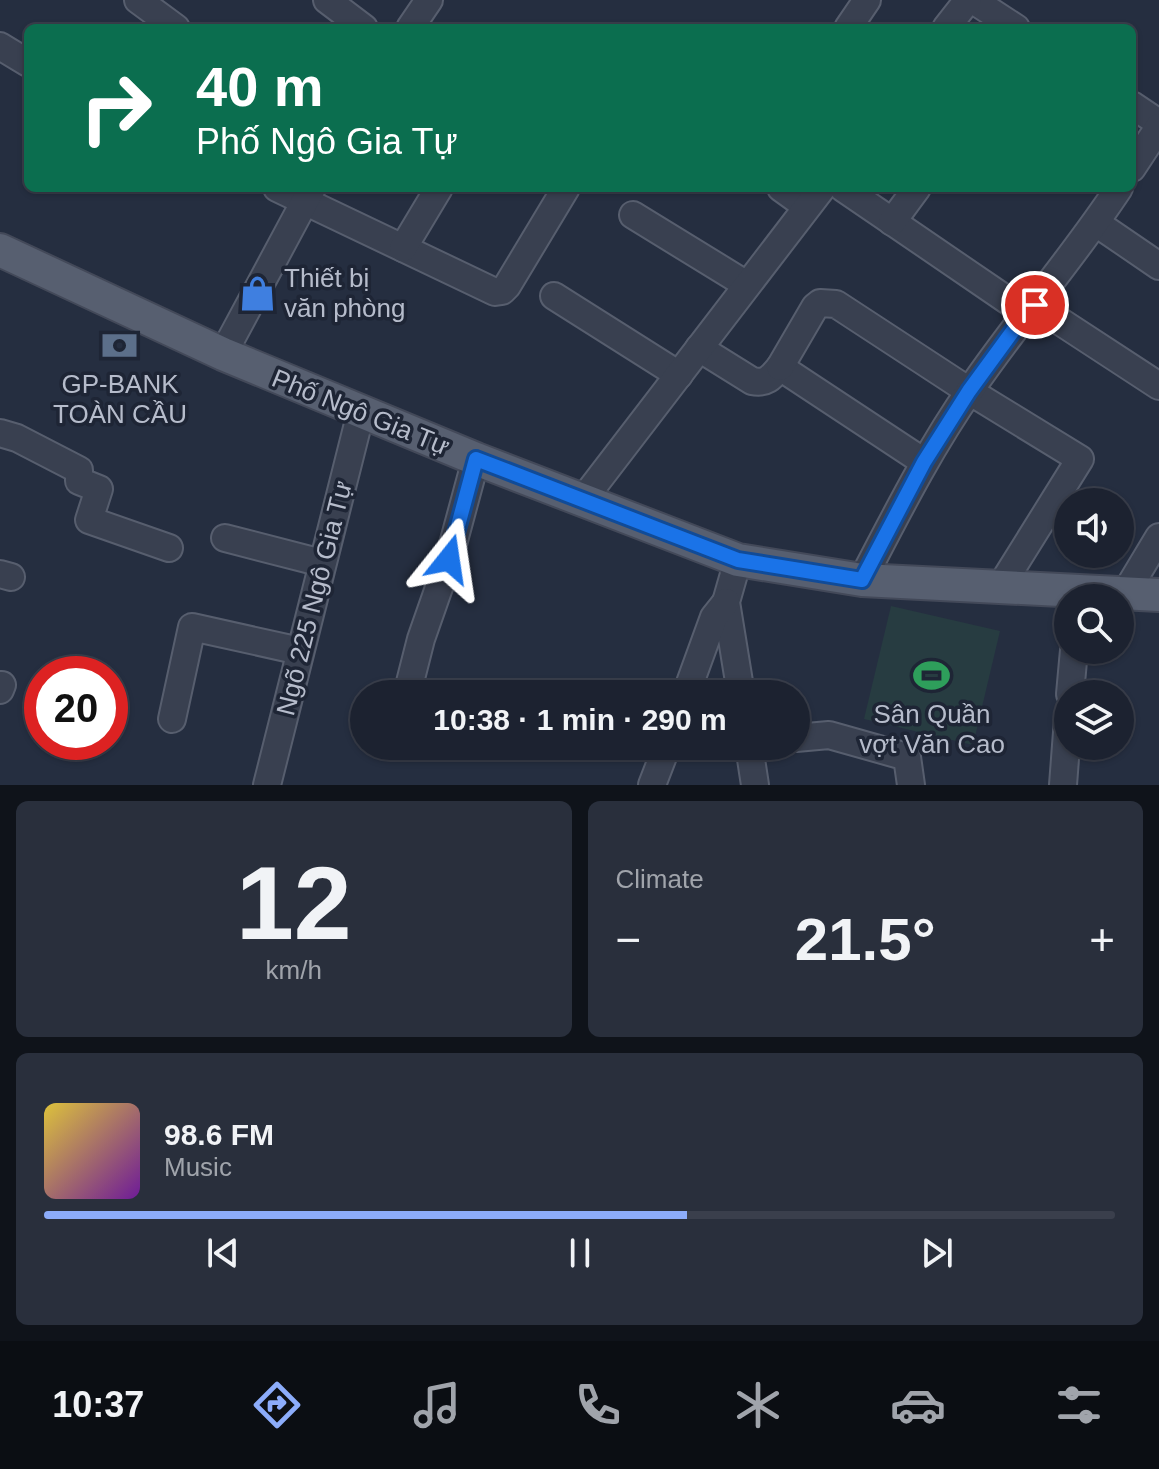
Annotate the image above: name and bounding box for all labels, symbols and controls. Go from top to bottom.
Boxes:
text: 40 m [196,55,324,118]
icon: right [64,56,168,160]
text: Phố Ngô Gia Tự [196,121,458,162]
place label: Thiết bị văn phòng [284,263,405,323]
pin [1001,271,1069,339]
shop icon: Thiết bị văn phòng [239,274,277,312]
icon: arrive [1013,283,1057,327]
bank icon: GP-BANK TOÀN CẦU [101,326,139,364]
street label: Phố Ngô Gia Tự [268,363,454,461]
place label: GP-BANK TOÀN CẦU [53,369,187,429]
street label: Ngõ 225 Ngô Gia Tự [270,477,358,719]
map controls [1054,488,1134,760]
button: sound [1054,488,1134,568]
position arrow [407,517,491,601]
button: search [1054,584,1134,664]
speed limit sign: 20 [24,656,128,760]
sports icon: Sân Quần vợt Văn Cao [913,656,951,694]
button: layers [1054,680,1134,760]
place label: Sân Quần vợt Văn Cao [859,699,1005,759]
text: 10:38 · 1 min · 290 m [433,703,727,736]
text: 12 [236,845,352,961]
text: Climate [616,864,704,894]
text: 21.5° [795,906,936,973]
text: − [616,915,641,964]
text: + [1089,915,1115,964]
text: km/h [266,955,322,985]
text: 98.6 FM [164,1118,274,1151]
text: Music [164,1152,232,1182]
icon: previous [201,1231,245,1275]
icon: pause [558,1231,602,1275]
icon: next [915,1231,959,1275]
icon: directions [249,1377,305,1433]
icon: music [409,1377,465,1433]
icon: phone [570,1377,626,1433]
icon: climate [730,1377,786,1433]
icon: car [890,1377,946,1433]
icon: filters [1051,1377,1107,1433]
text: 10:37 [52,1384,144,1425]

